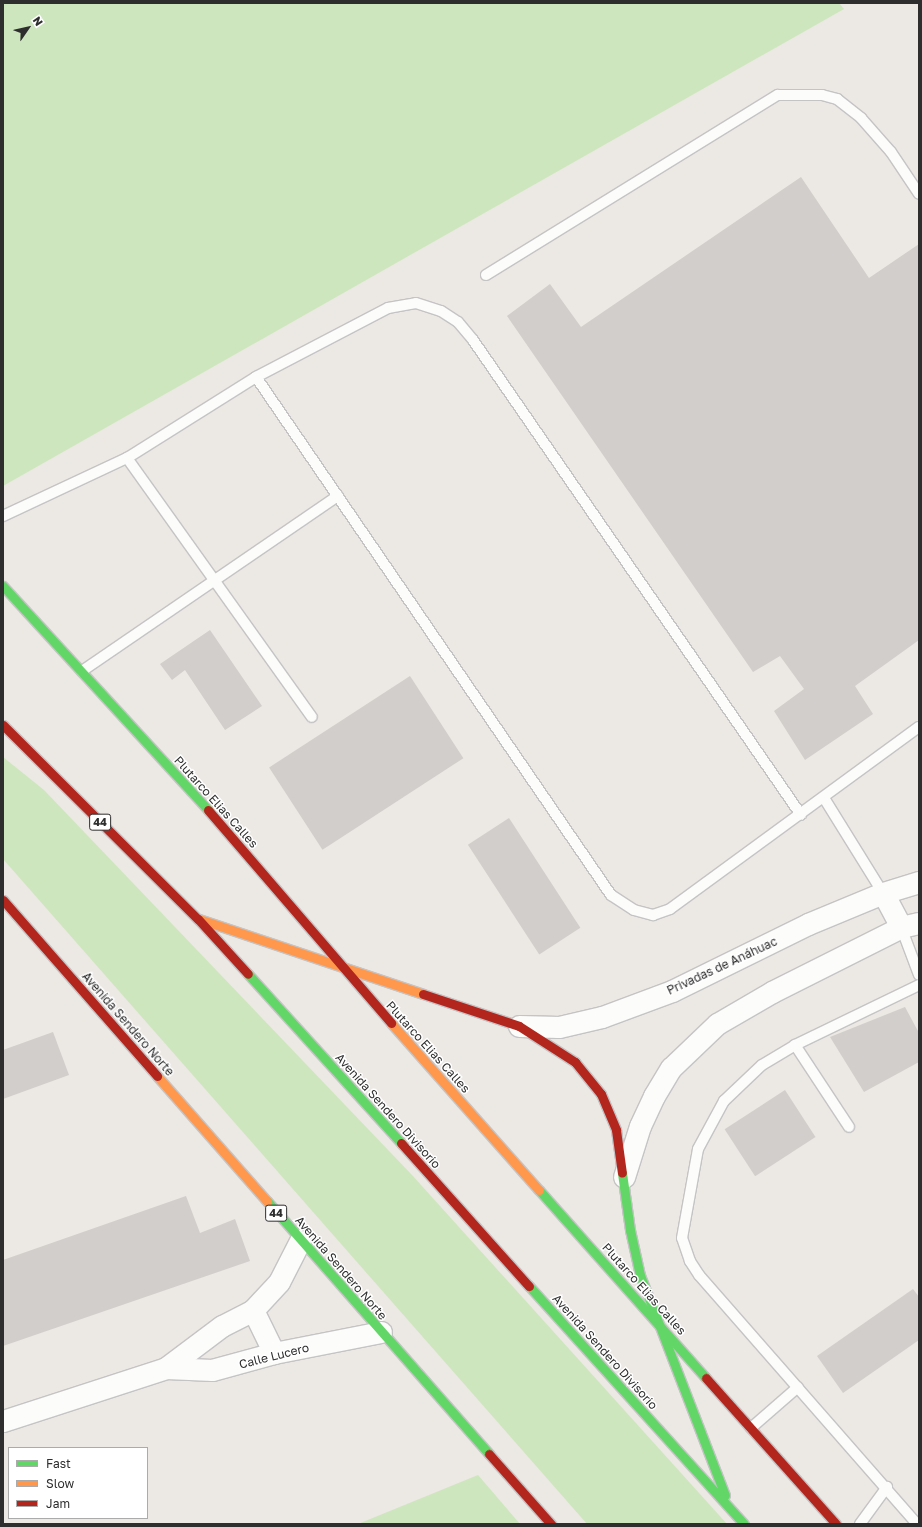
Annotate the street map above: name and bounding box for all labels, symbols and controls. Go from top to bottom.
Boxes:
north arrow [8,8,48,48]
text: N [31,14,46,28]
street label: Plutarco Elias Calles [171,753,261,851]
road number: 44 [89,813,111,831]
street label: Privadas de Anáhuac [665,934,779,998]
street label: Avenida Sendero Norte [79,969,177,1079]
street label: Plutarco Elias Calles [383,998,473,1096]
street label: Avenida Sendero Divisorio [333,1051,443,1171]
road number: 44 [265,1204,287,1222]
street label: Avenida Sendero Norte [292,1213,390,1323]
street label: Plutarco Elias Calles [599,1240,689,1338]
street label: Avenida Sendero Divisorio [550,1292,660,1412]
street label: Calle Lucero [238,1340,310,1372]
legend [8,1447,148,1519]
text: Fast [46,1456,71,1471]
text: Slow [46,1476,74,1491]
text: Jam [46,1496,70,1511]

